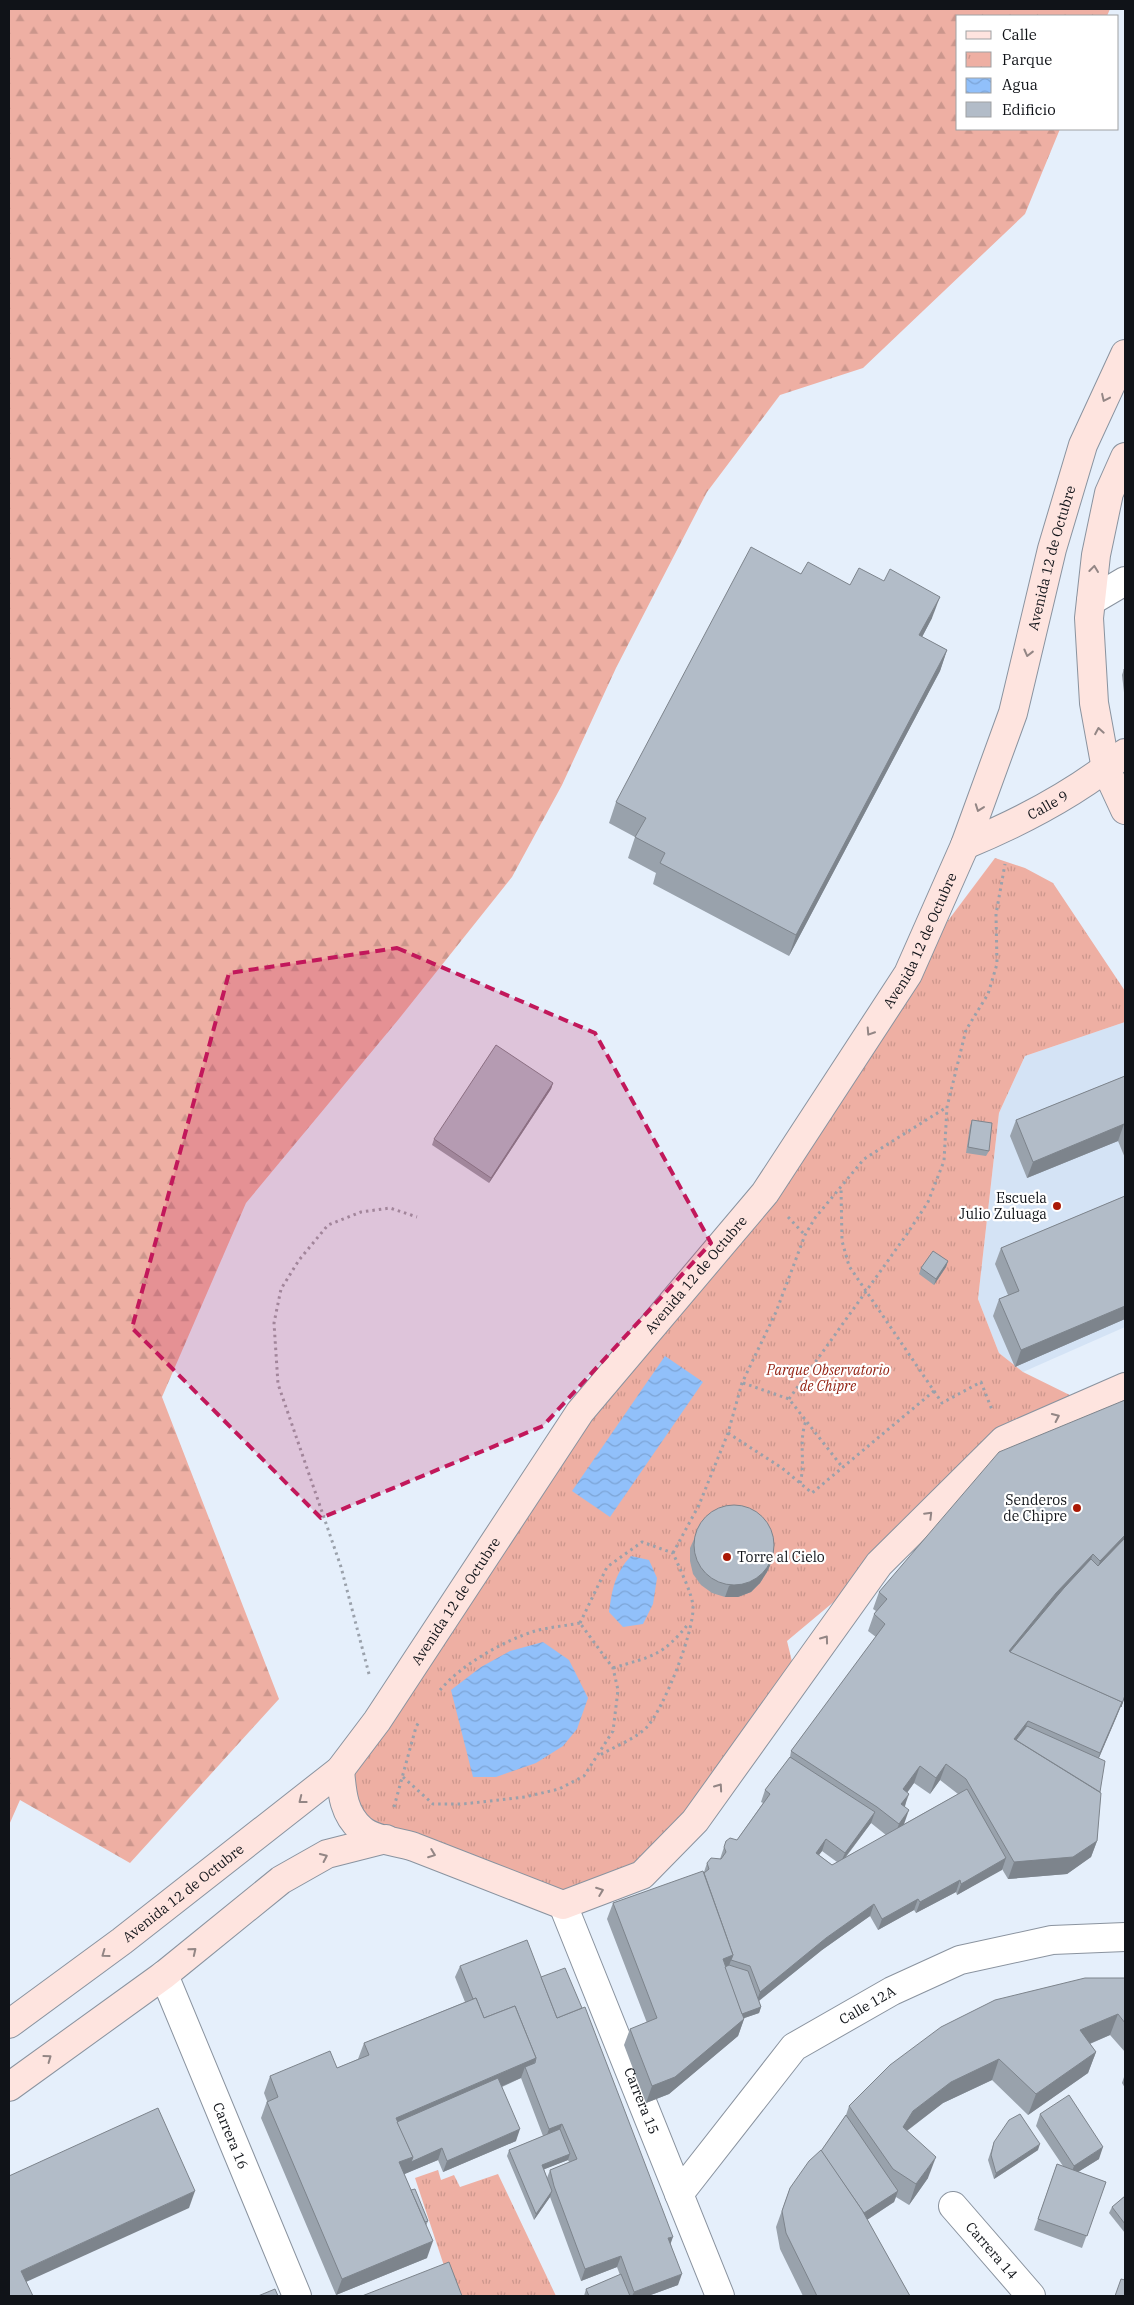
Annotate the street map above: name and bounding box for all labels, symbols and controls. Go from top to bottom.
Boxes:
legend [956,15,1119,130]
text: Calle [1002,25,1037,44]
text: Parque [1002,50,1052,69]
text: Agua [1002,75,1038,94]
text: Edificio [1002,100,1056,119]
one-way arrow [1100,393,1111,402]
street label: Avenida 12 de Octubre [1024,483,1079,632]
one-way arrow [1088,565,1099,573]
one-way arrow [1023,649,1034,658]
one-way arrow [1095,726,1105,735]
street label: Calle 9 [1024,786,1072,824]
one-way arrow [975,803,985,812]
street label: Avenida 12 de Octubre [879,870,961,1012]
one-way arrow [867,1026,876,1036]
place label: Escuela Julio Zuluaga [959,1189,1047,1223]
marker: Escuela Julio Zuluaga [1051,1200,1063,1212]
street label: Avenida 12 de Octubre [641,1212,751,1338]
park label: Parque Observatorio de Chipre [765,1361,890,1395]
one-way arrow [1051,1412,1060,1423]
place label: Senderos de Chipre [1003,1491,1067,1525]
marker: Senderos de Chipre [1071,1502,1083,1514]
one-way arrow [923,1512,932,1521]
street label: Avenida 12 de Octubre [407,1534,504,1669]
place label: Torre al Cielo [737,1548,825,1566]
marker: Torre al Cielo [721,1551,733,1563]
one-way arrow [819,1635,828,1645]
one-way arrow [713,1784,722,1793]
one-way arrow [298,1794,307,1803]
street label: Avenida 12 de Octubre [119,1840,247,1946]
one-way arrow [427,1848,436,1859]
one-way arrow [319,1852,328,1863]
one-way arrow [595,1887,603,1897]
one-way arrow [101,1948,111,1957]
one-way arrow [187,1949,196,1957]
street label: Calle 12A [836,1982,899,2028]
one-way arrow [42,2055,52,2064]
street label: Carrera 15 [620,2065,663,2137]
street label: Carrera 16 [209,2100,252,2172]
street label: Carrera 14 [962,2218,1022,2283]

